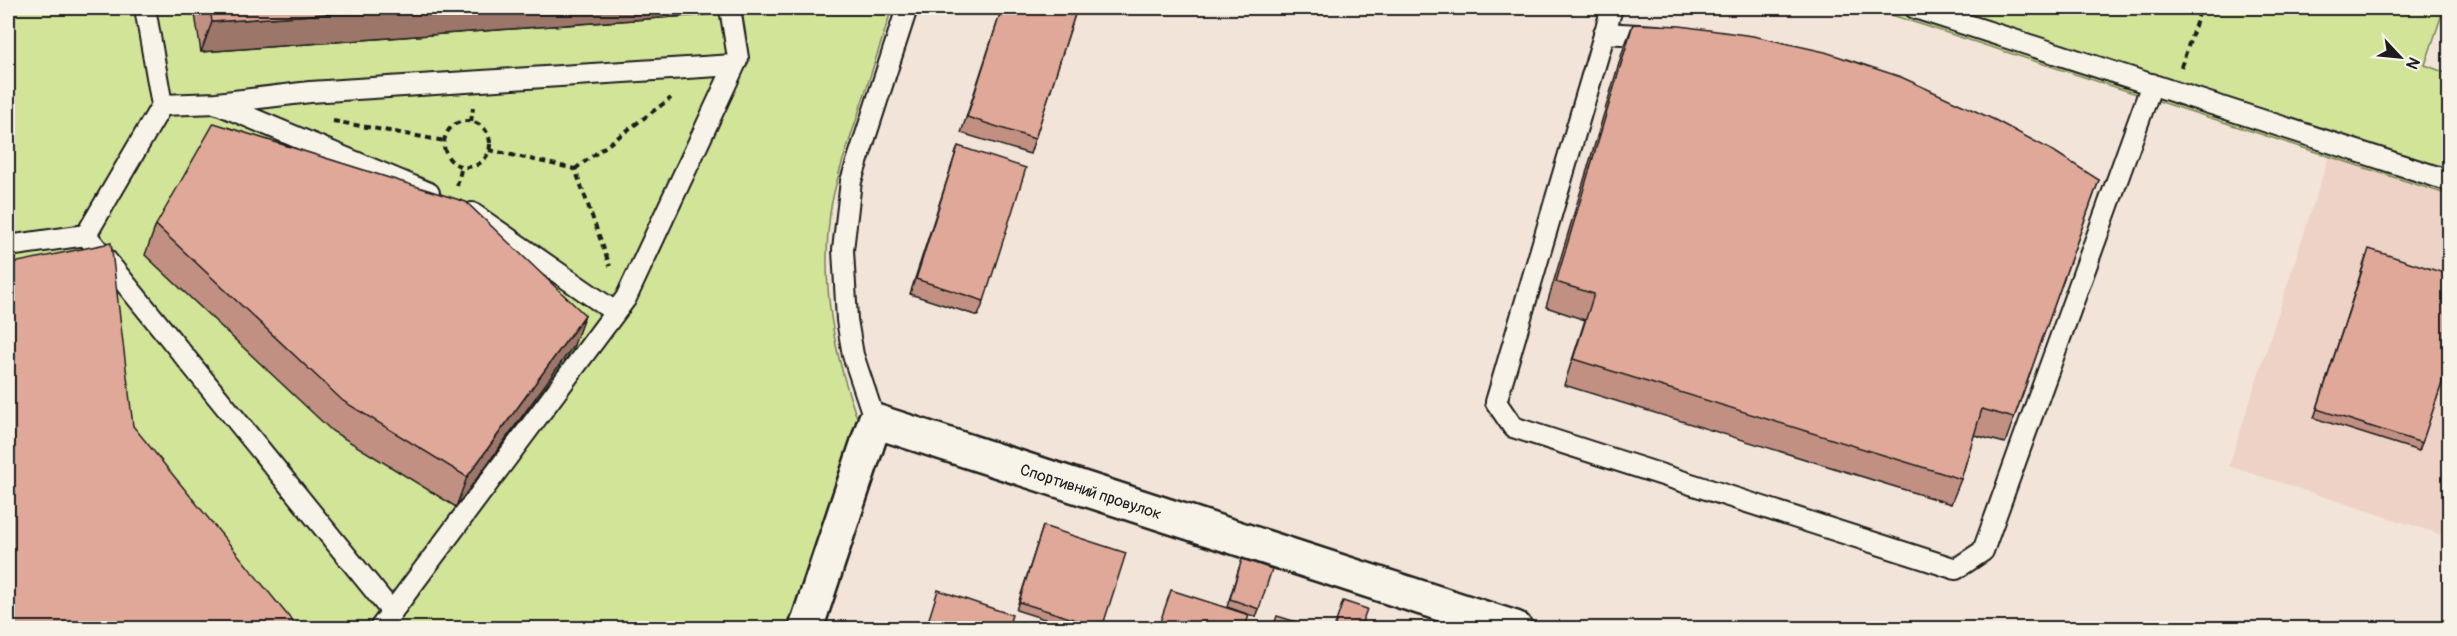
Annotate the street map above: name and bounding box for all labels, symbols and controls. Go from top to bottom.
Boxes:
north arrow [2370,27,2430,87]
text: N [2401,54,2424,73]
street label: Спортивний провулок [1017,460,1164,524]

